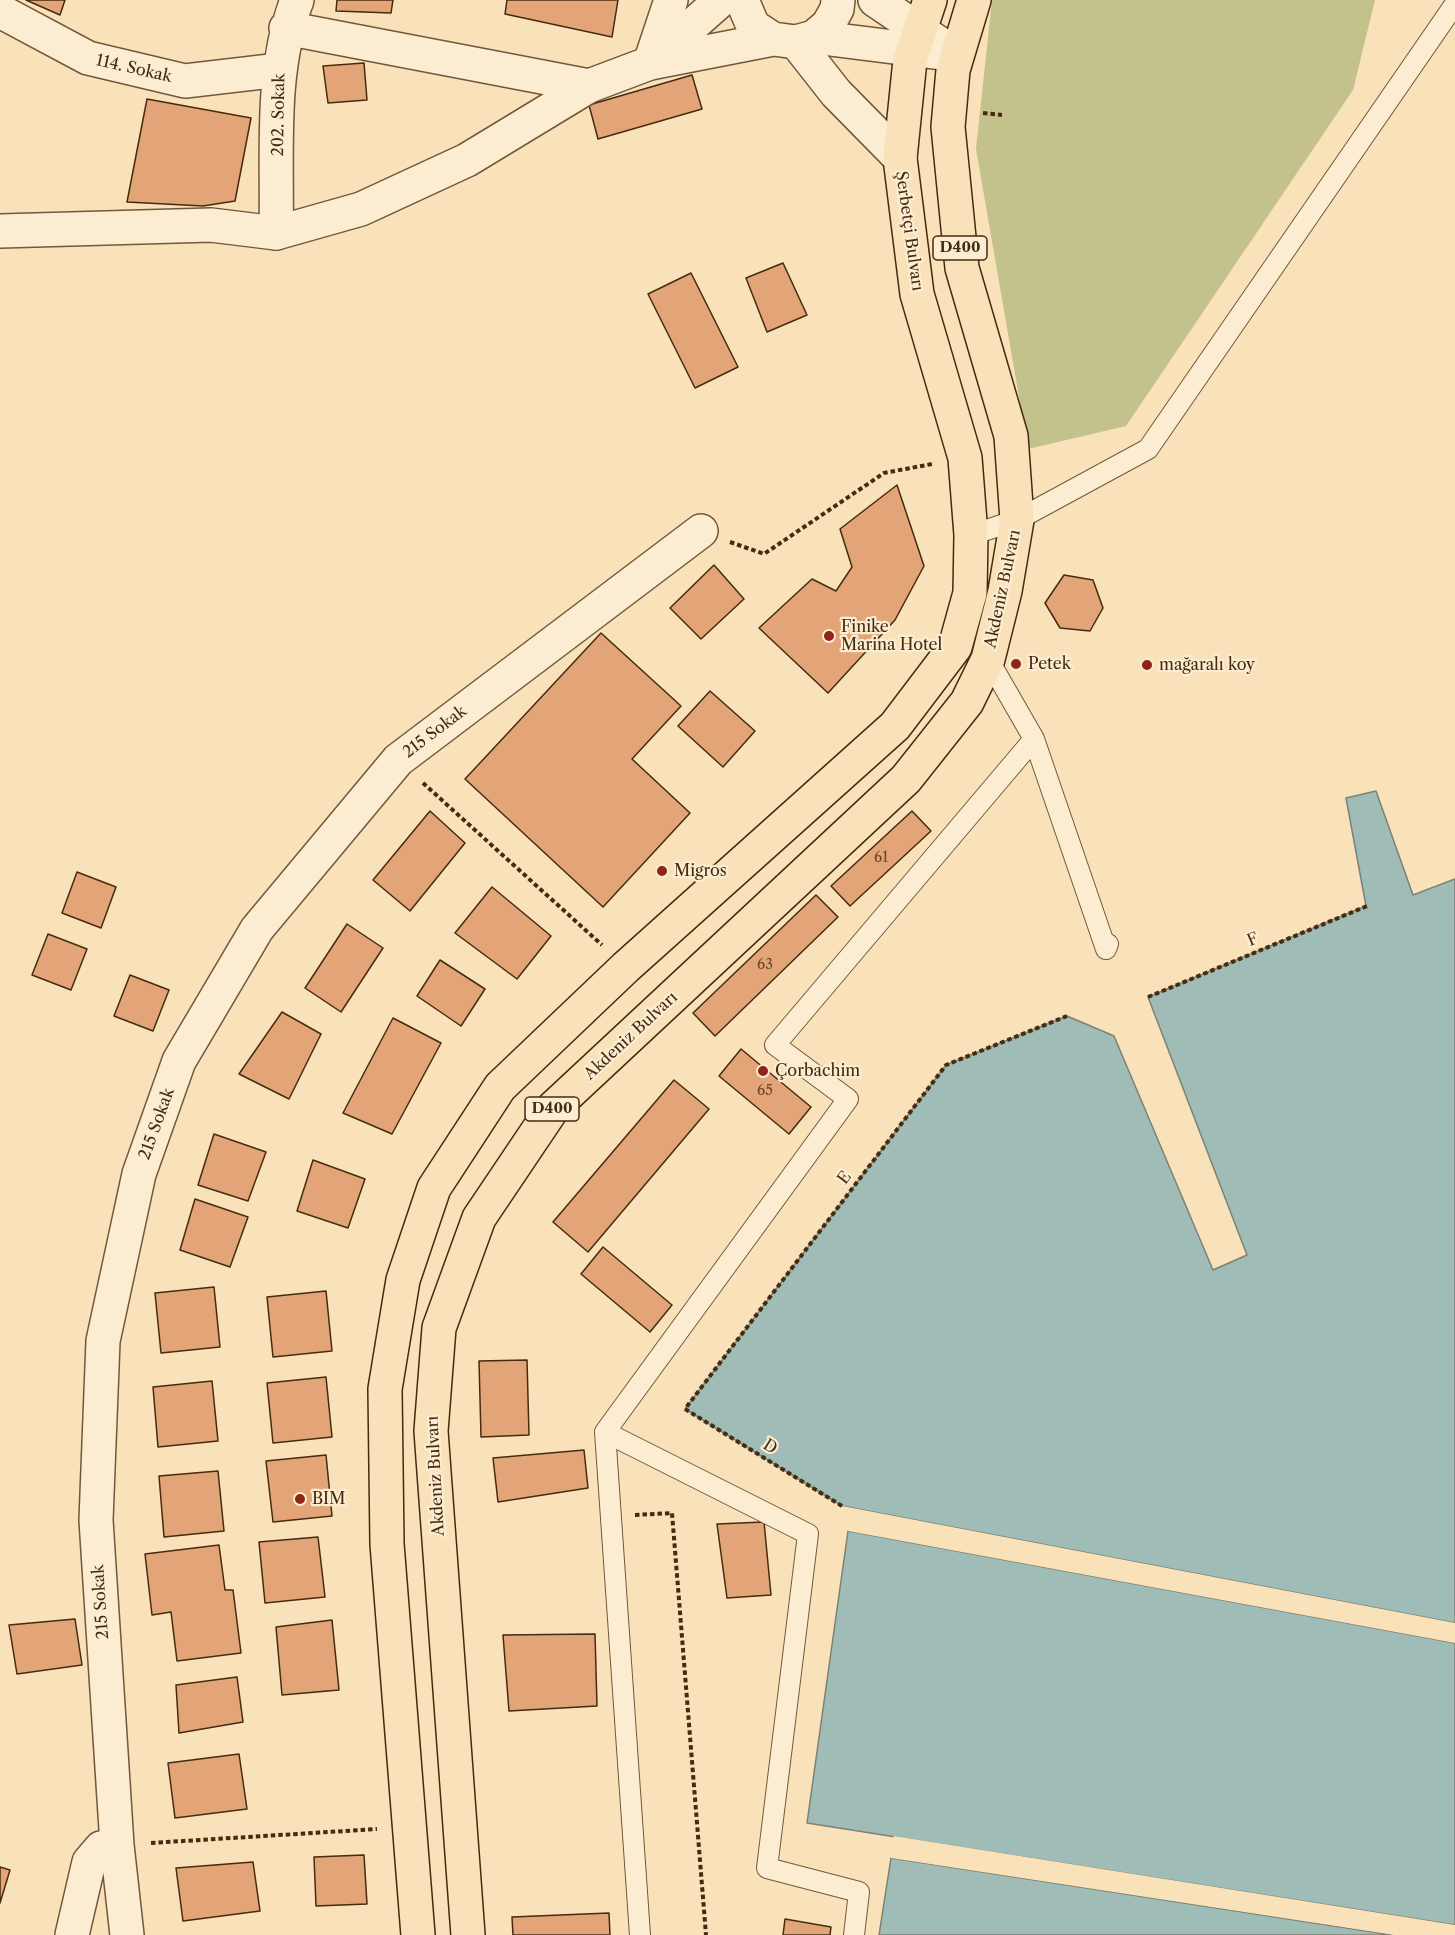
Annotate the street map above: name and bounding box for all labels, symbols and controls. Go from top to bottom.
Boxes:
street label: 114. Sokak [94,51,174,87]
street label: 202. Sokak [269,73,289,157]
street label: Şerbetçi Bulvarı [891,170,927,292]
road number: D400 [933,236,987,260]
street label: Akdeniz Bulvarı [981,528,1025,650]
place label: Finike Marina Hotel [841,617,942,655]
marker: Finike Marina Hotel [822,629,836,643]
place label: Petek [1028,654,1071,674]
place label: mağaralı koy [1159,655,1255,675]
marker: Petek [1009,657,1023,671]
marker: mağaralı koy [1140,658,1154,672]
street label: 215 Sokak [399,702,471,762]
house number: 61 [874,850,888,866]
place label: Migros [674,861,727,881]
marker: Migros [655,864,669,878]
street label: F [1244,929,1262,951]
house number: 63 [757,957,773,973]
street label: Akdeniz Bulvarı [580,988,682,1084]
place label: Çorbachim [775,1061,860,1081]
marker: Çorbachim [756,1064,770,1078]
house number: 65 [757,1083,773,1099]
street label: 215 Sokak [135,1086,179,1162]
road number: D400 [525,1097,579,1121]
street label: E [834,1168,856,1188]
street label: Akdeniz Bulvarı [423,1415,449,1537]
street label: D [759,1435,781,1459]
place label: BIM [312,1489,345,1509]
marker: BIM [293,1492,307,1506]
street label: 215 Sokak [89,1564,113,1640]

